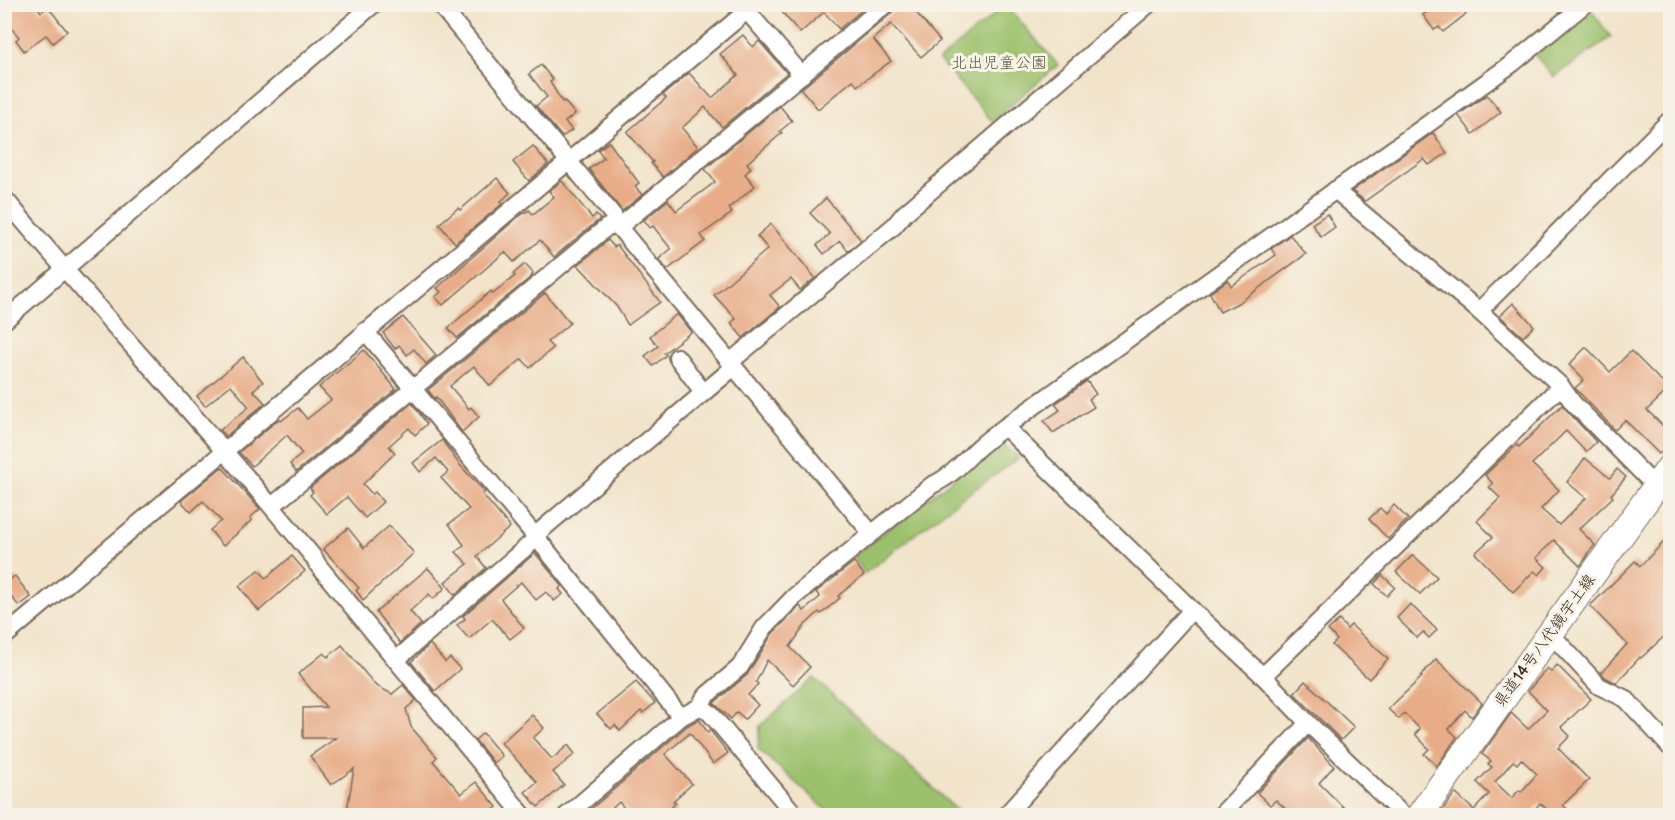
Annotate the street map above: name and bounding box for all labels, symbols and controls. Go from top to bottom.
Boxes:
park label: 北出児童公園 [951,54,1047,73]
street label: 県道14号八代鏡宇土線 [1490,571,1600,711]

